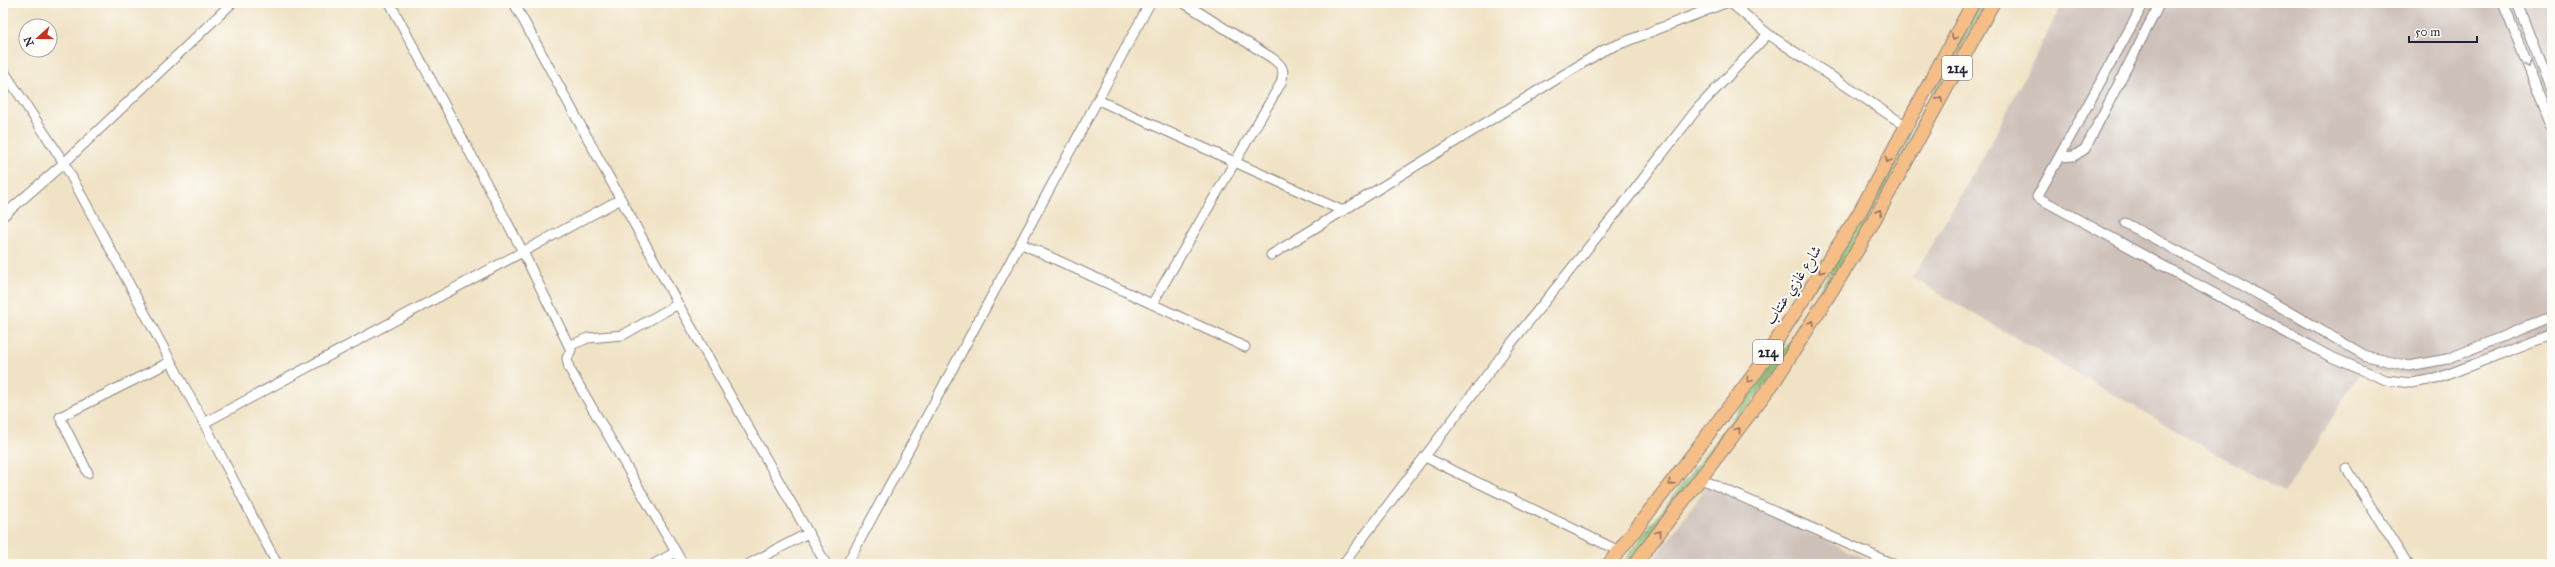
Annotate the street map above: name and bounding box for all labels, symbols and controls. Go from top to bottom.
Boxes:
north arrow [18,18,58,58]
scale bar [2409,18,2477,44]
text: 50 m [2415,25,2440,39]
one-way arrow [1952,33,1959,40]
text: N [21,34,37,48]
road number: 214 [1942,56,1972,80]
one-way arrow [2523,62,2531,69]
one-way arrow [1935,96,1943,103]
one-way arrow [1885,156,1892,163]
one-way arrow [1874,208,1881,216]
street label: شارع غازي عنتاب [1761,242,1829,330]
one-way arrow [1819,267,1826,274]
one-way arrow [1807,320,1814,327]
road number: 214 [1753,340,1783,364]
one-way arrow [1747,375,1754,382]
one-way arrow [1733,427,1741,434]
one-way arrow [1668,479,1675,486]
one-way arrow [1654,530,1662,537]

